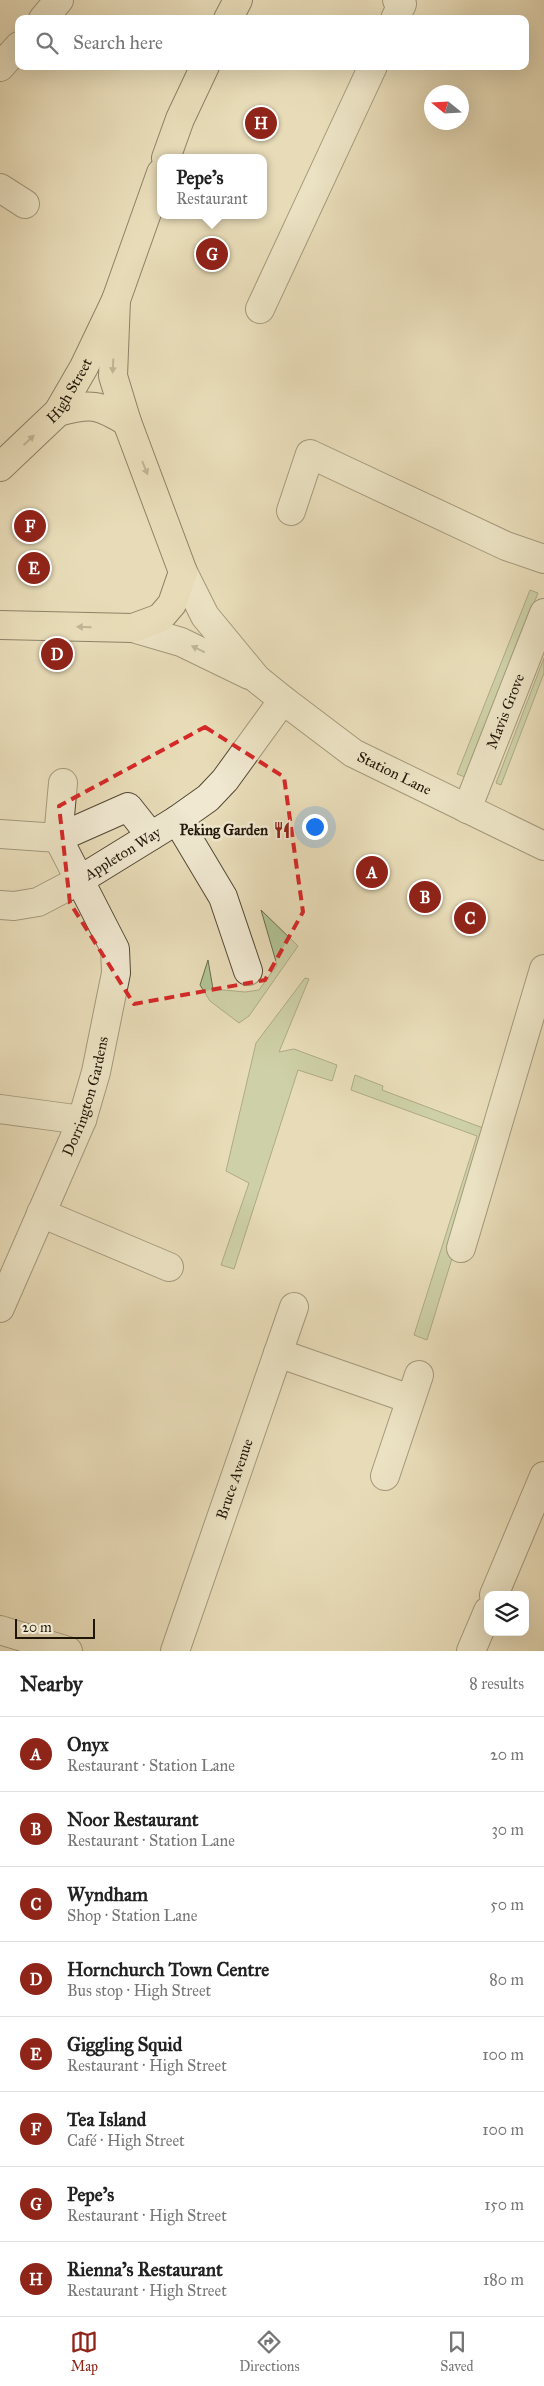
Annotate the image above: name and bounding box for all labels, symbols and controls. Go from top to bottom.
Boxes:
search box [15,15,529,70]
icon: search [33,29,61,57]
text: Search here [73,31,163,54]
north arrow [424,85,469,130]
pin: H [245,104,277,142]
popup [157,154,267,219]
text: Pepe's [176,166,223,189]
text: Restaurant [176,189,248,208]
pin: G [196,235,228,273]
street label: High Street [43,355,96,427]
one-way arrow [109,358,117,374]
one-way arrow [23,434,35,446]
one-way arrow [141,461,149,475]
pin: F [14,507,46,545]
pin: E [18,549,50,587]
one-way arrow [76,622,92,630]
pin: D [41,635,73,673]
one-way arrow [190,645,205,654]
street label: Mavis Grove [483,671,528,751]
street label: Station Lane [354,747,434,799]
your location [302,814,328,840]
restaurant icon: Peking Garden [272,820,292,840]
place label: Peking Garden [179,821,269,840]
street label: Appleton Way [80,823,165,884]
pin: A [356,853,388,891]
pin: B [409,878,441,916]
pin: C [454,899,486,937]
street label: Dorrington Gardens [58,1035,112,1159]
street label: Bruce Avenue [212,1436,257,1522]
map controls [484,1591,529,1636]
button: layers [484,1591,529,1636]
scale bar [15,1616,95,1639]
text: 20 m [22,1619,52,1636]
text: Nearby [20,1671,83,1697]
text: 8 results [469,1674,524,1693]
text: Onyx [67,1733,109,1756]
text: A [31,1745,41,1764]
text: 20 m [490,1745,524,1764]
text: Restaurant · Station Lane [67,1756,235,1775]
text: Noor Restaurant [67,1808,198,1831]
text: B [31,1820,41,1839]
text: 30 m [491,1820,524,1839]
text: Restaurant · Station Lane [67,1831,235,1850]
text: Wyndham [67,1883,148,1906]
text: C [31,1895,41,1914]
text: 50 m [490,1895,524,1914]
text: Shop · Station Lane [67,1906,197,1925]
text: Hornchurch Town Centre [67,1958,269,1981]
text: D [30,1970,42,1989]
text: 80 m [489,1970,524,1989]
text: Bus stop · High Street [67,1981,211,2000]
text: Giggling Squid [67,2033,182,2056]
text: E [30,2045,42,2064]
text: 100 m [482,2045,524,2064]
text: Restaurant · High Street [67,2056,227,2075]
text: Tea Island [67,2108,146,2131]
text: F [31,2120,41,2139]
text: 100 m [482,2120,524,2139]
text: Café · High Street [67,2131,185,2150]
text: Pepe's [67,2183,114,2206]
text: G [30,2195,42,2214]
text: 150 m [484,2195,524,2214]
text: Restaurant · High Street [67,2206,227,2225]
text: Rienna's Restaurant [67,2258,223,2281]
text: H [29,2270,43,2289]
text: 180 m [483,2270,524,2289]
text: Restaurant · High Street [67,2281,227,2300]
tab: Map [70,2328,98,2375]
tab: Directions [239,2328,300,2375]
tab: Saved [440,2328,474,2375]

